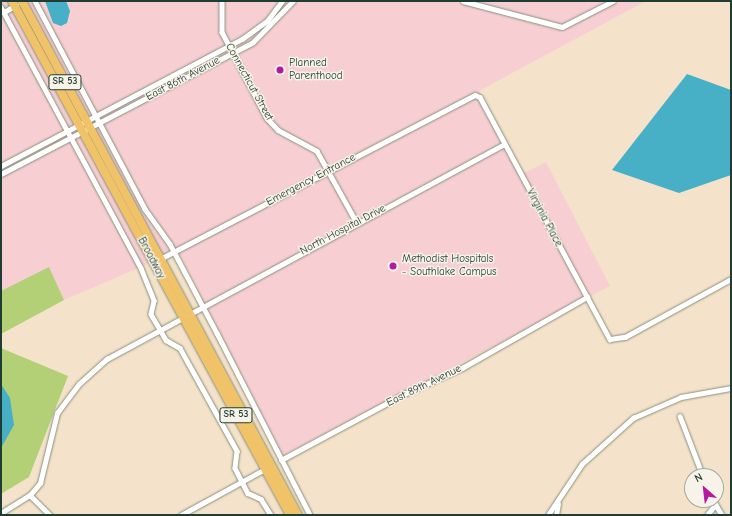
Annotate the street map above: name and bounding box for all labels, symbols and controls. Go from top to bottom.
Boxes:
street label: Connecticut Street [222,41,276,123]
street label: East 86th Avenue [144,54,222,104]
place label: Planned Parenthood [289,57,343,83]
marker: Planned Parenthood [274,64,286,76]
road number: SR 53 [48,74,82,90]
street label: Emergency Entrance [264,151,358,209]
street label: Virginia Place [523,187,565,249]
street label: North Hospital Drive [298,202,388,258]
street label: Broadway [135,235,167,281]
place label: Methodist Hospitals - Southlake Campus [402,253,497,279]
marker: Methodist Hospitals - Southlake Campus [387,260,399,272]
street label: East 89th Avenue [385,362,463,410]
road number: SR 53 [219,407,253,423]
north arrow [684,468,724,508]
text: N [692,470,705,485]

